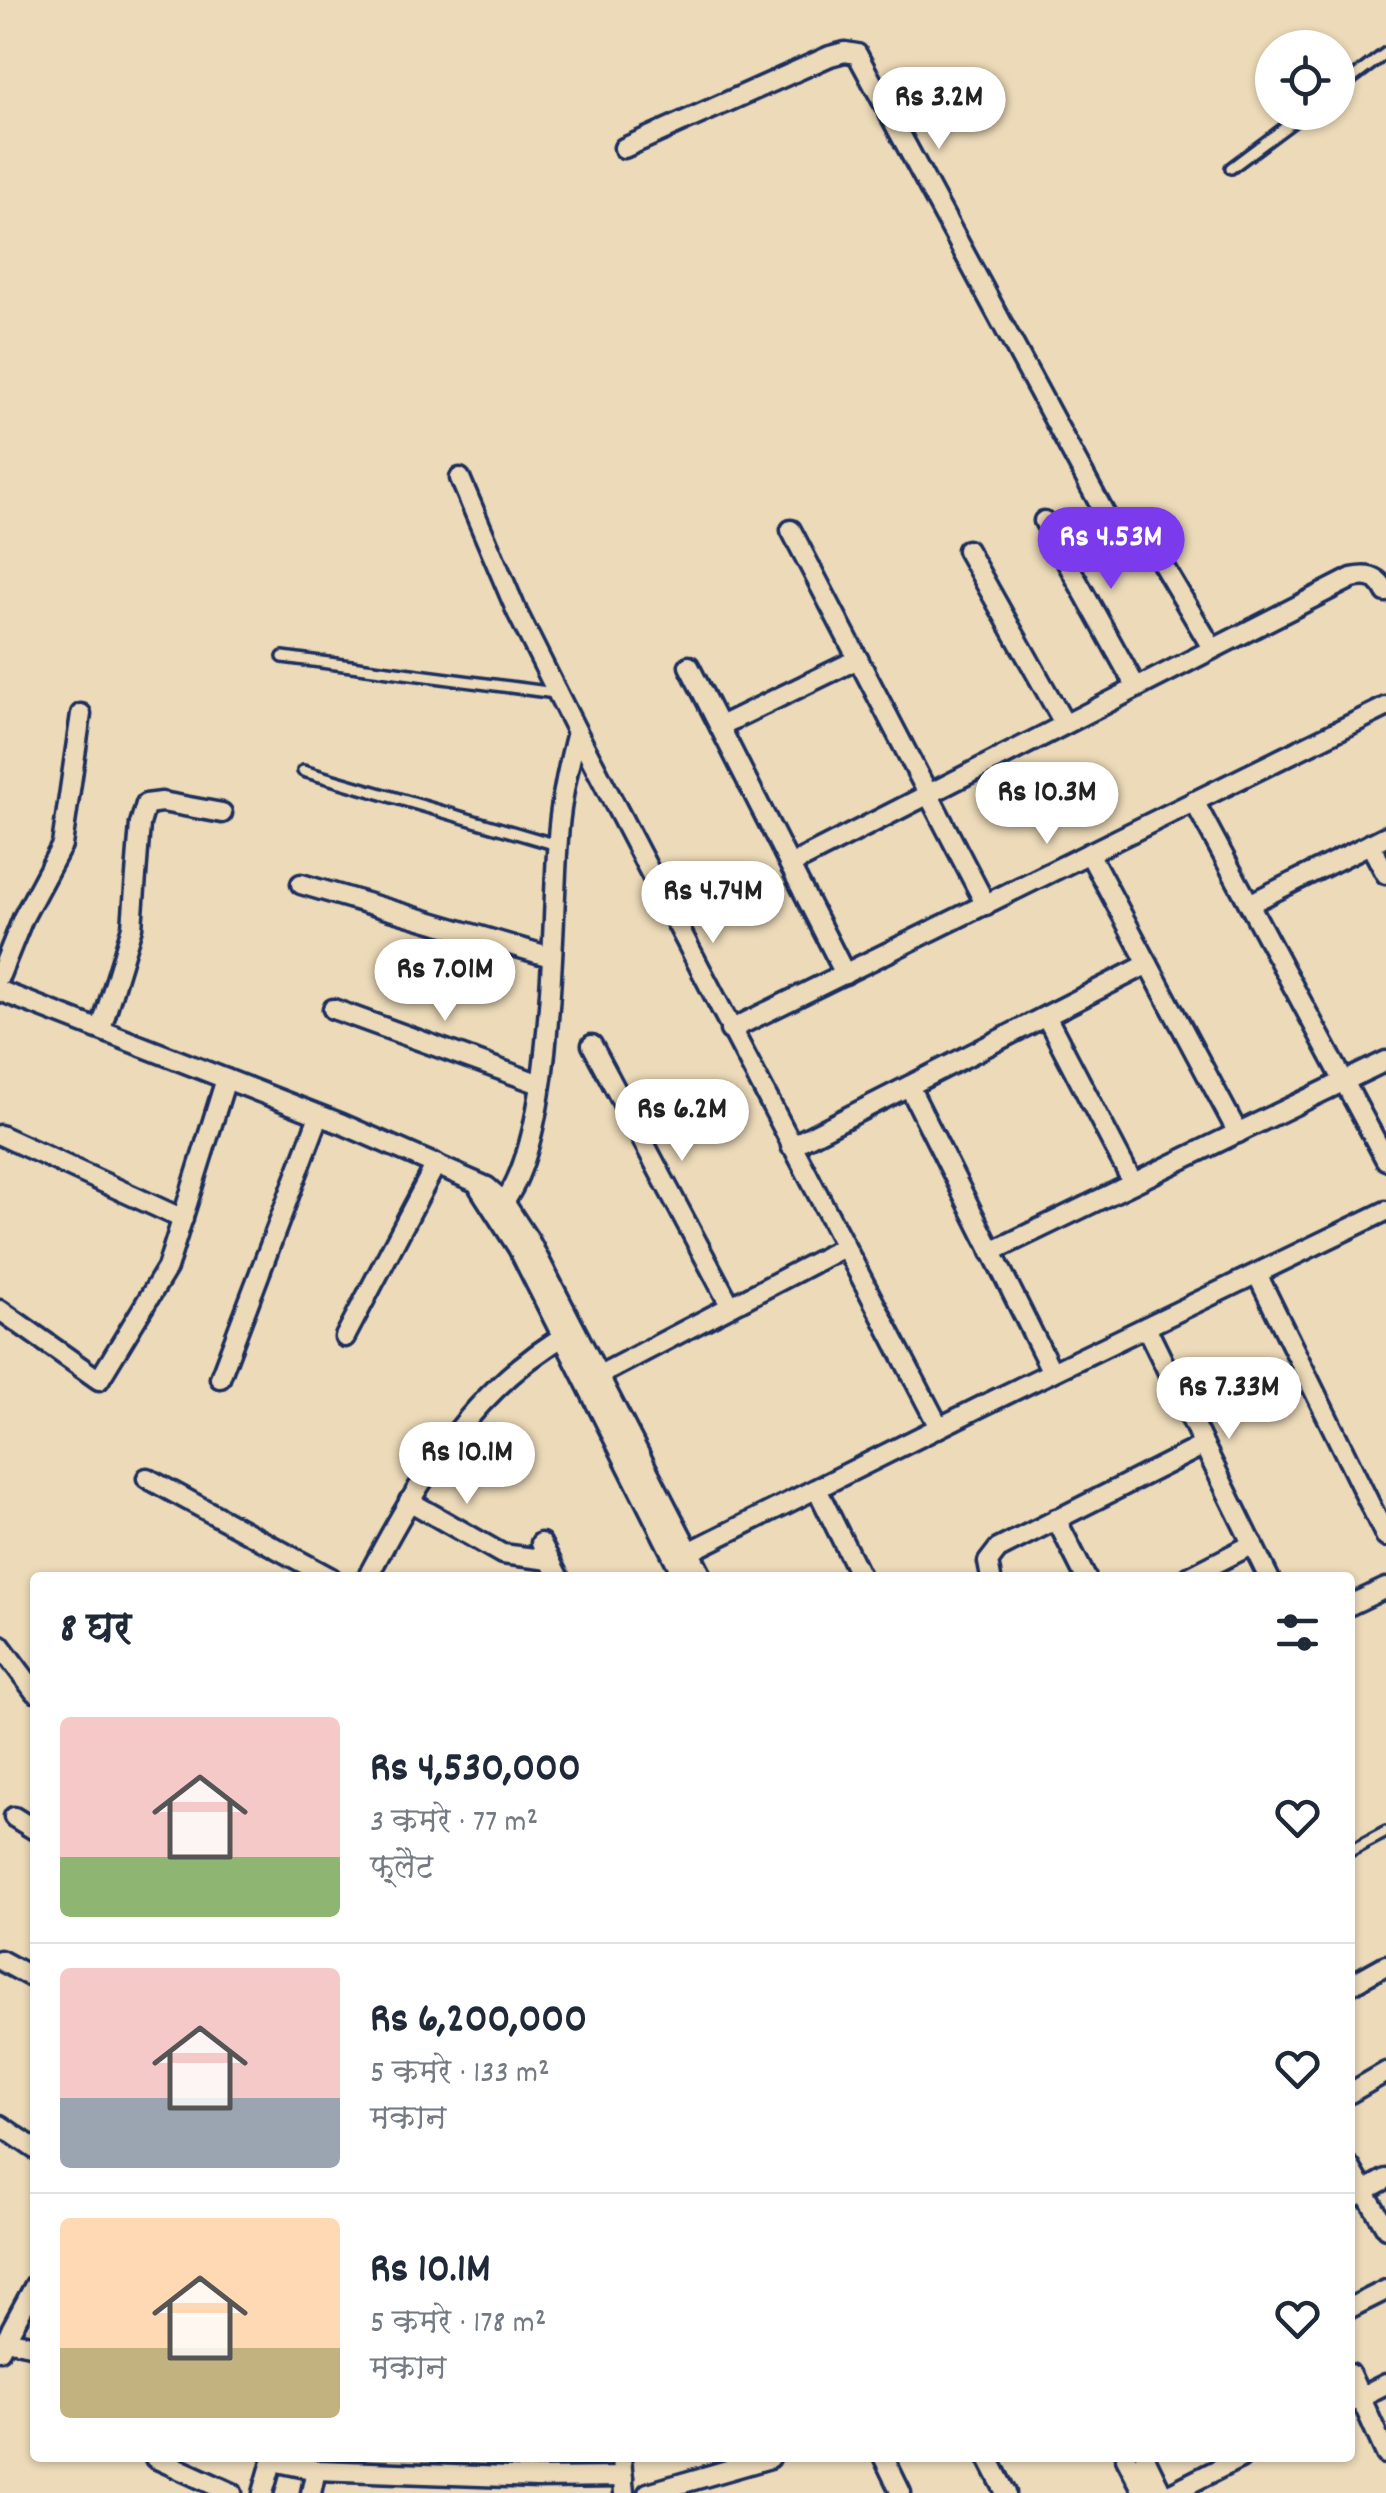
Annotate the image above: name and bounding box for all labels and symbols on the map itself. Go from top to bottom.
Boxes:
pin: Rs 3.2M [847,67,1031,152]
pin: Rs 4.53M [1008,507,1214,592]
pin: Rs 10.3M [944,762,1150,847]
pin: Rs 4.74M [610,861,816,946]
pin: Rs 7.01M [342,939,548,1024]
pin: Rs 6.2M [590,1079,774,1164]
pin: Rs 7.33M [1126,1357,1332,1442]
pin: Rs 10.1M [364,1422,570,1507]

